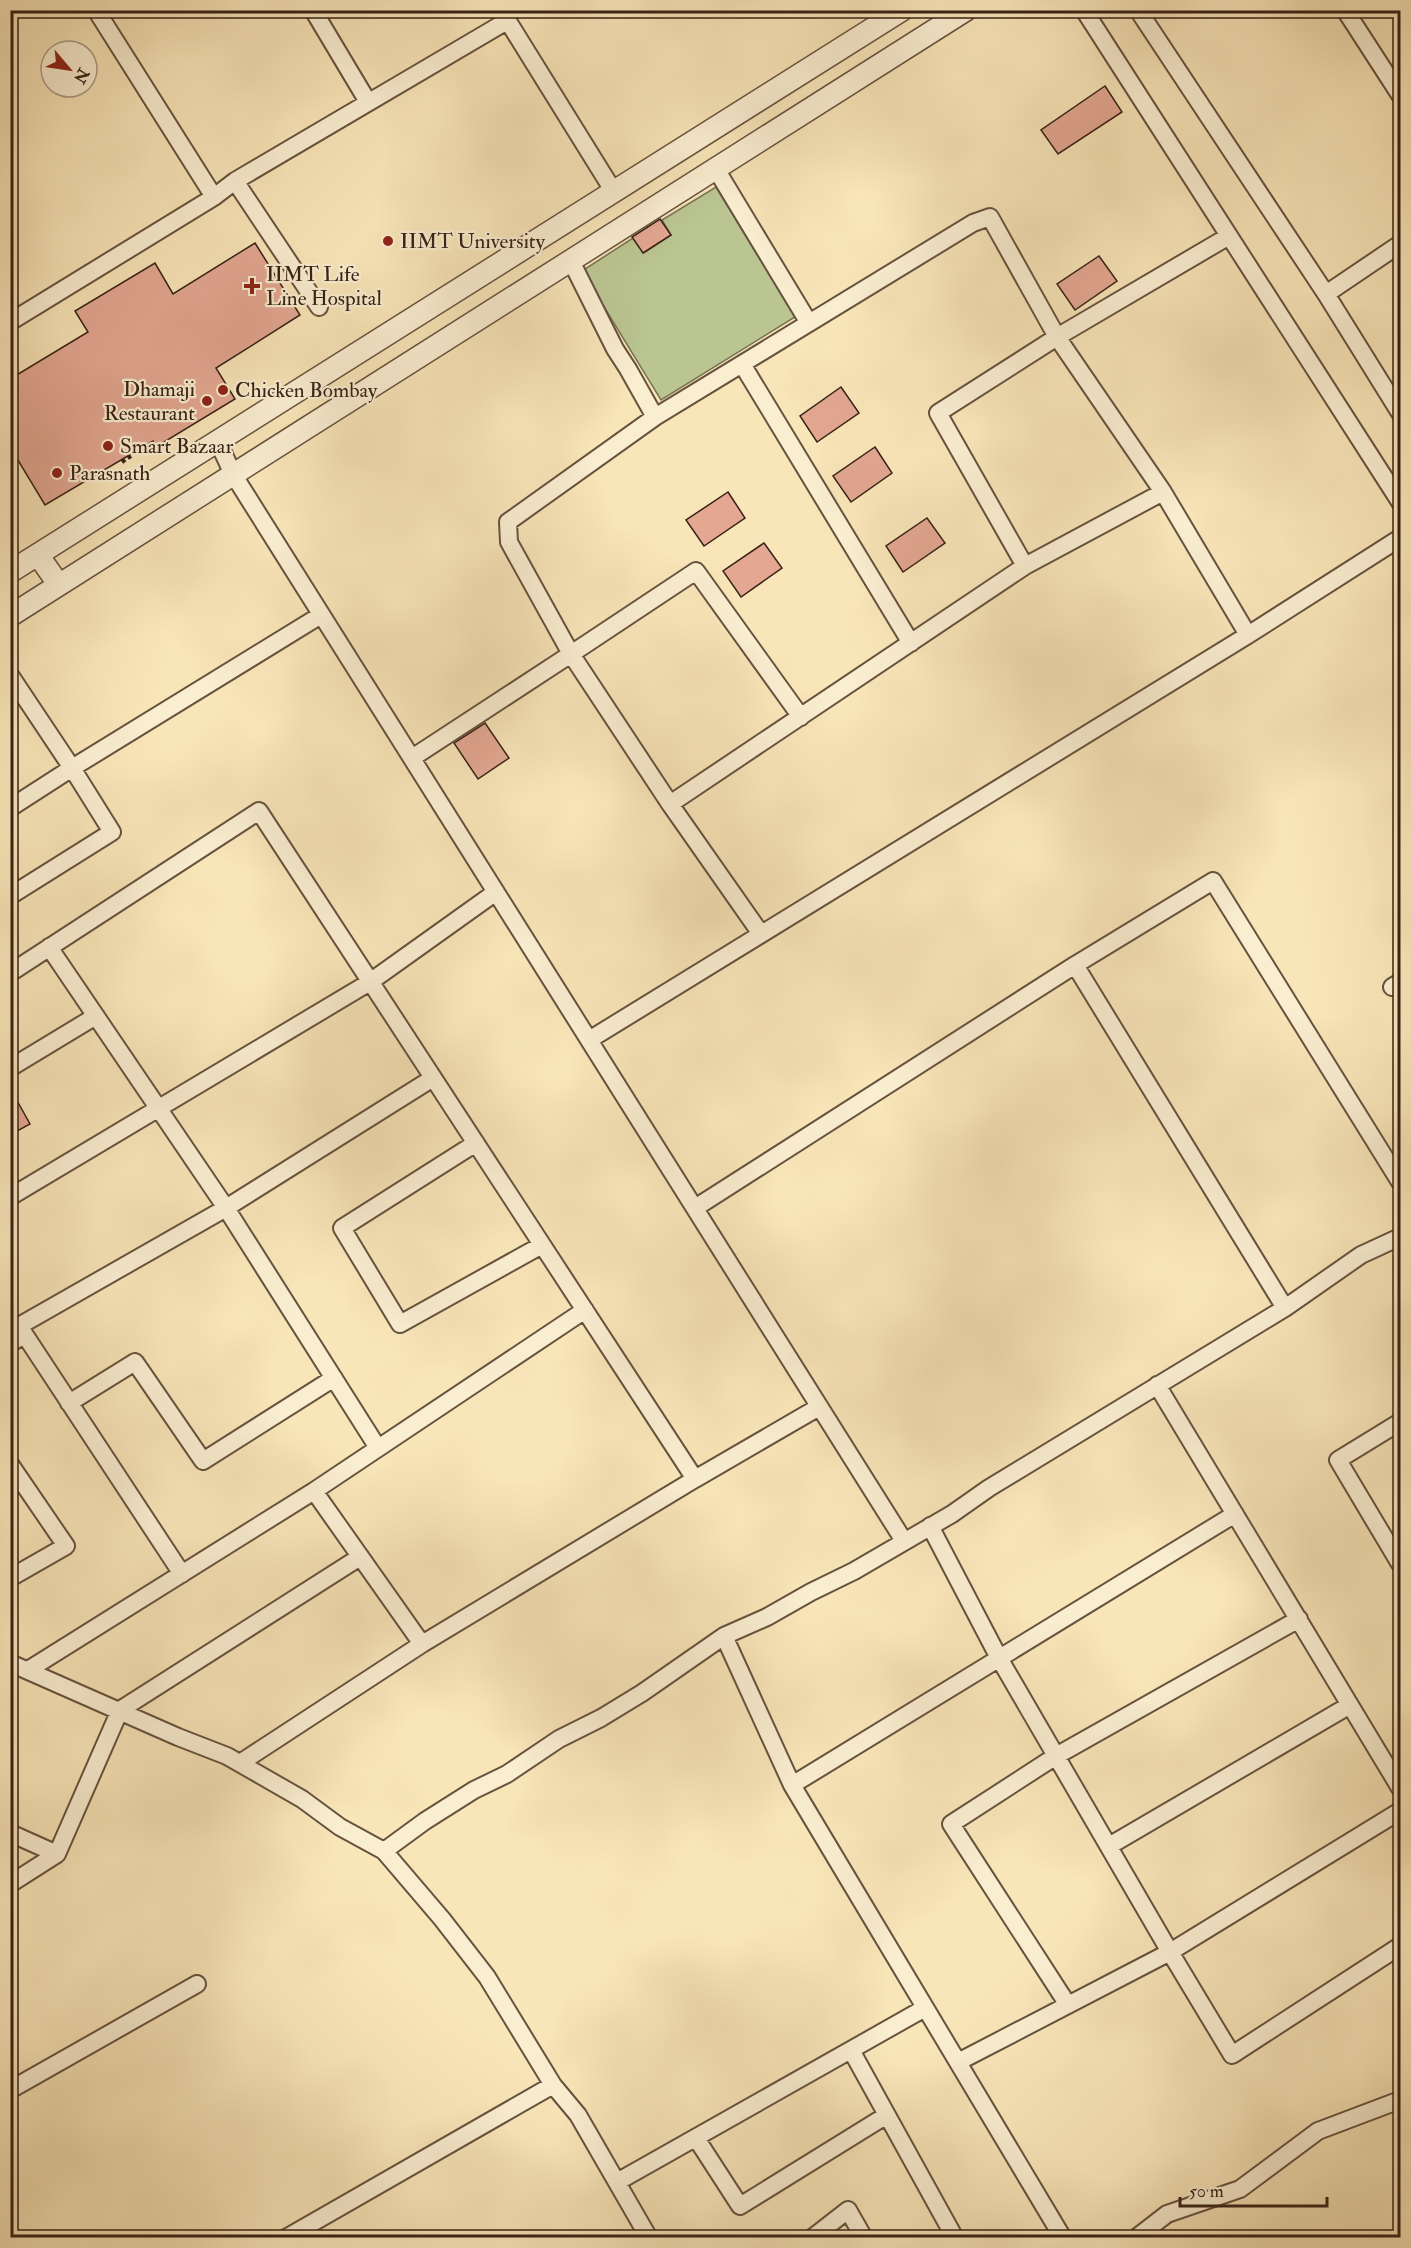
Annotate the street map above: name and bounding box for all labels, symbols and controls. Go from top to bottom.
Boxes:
north arrow [39,39,99,99]
text: N [69,64,94,87]
place label: IIMT University [400,228,546,255]
marker: IIMT University [381,234,395,248]
place label: IIMT Life Line Hospital [266,261,382,312]
marker: IIMT Life Line Hospital [243,277,261,295]
place label: Dhamaji Restaurant [104,376,195,427]
place label: Chicken Bombay [235,377,378,404]
marker: Chicken Bombay [216,383,230,397]
marker: Dhamaji Restaurant [200,394,214,408]
place label: Smart Bazaar [120,433,233,460]
marker: Smart Bazaar [101,439,115,453]
place label: Parasnath [69,460,150,487]
marker: Parasnath [50,466,64,480]
scale bar [1180,2170,1327,2208]
text: 50 m [1189,2180,1224,2203]

